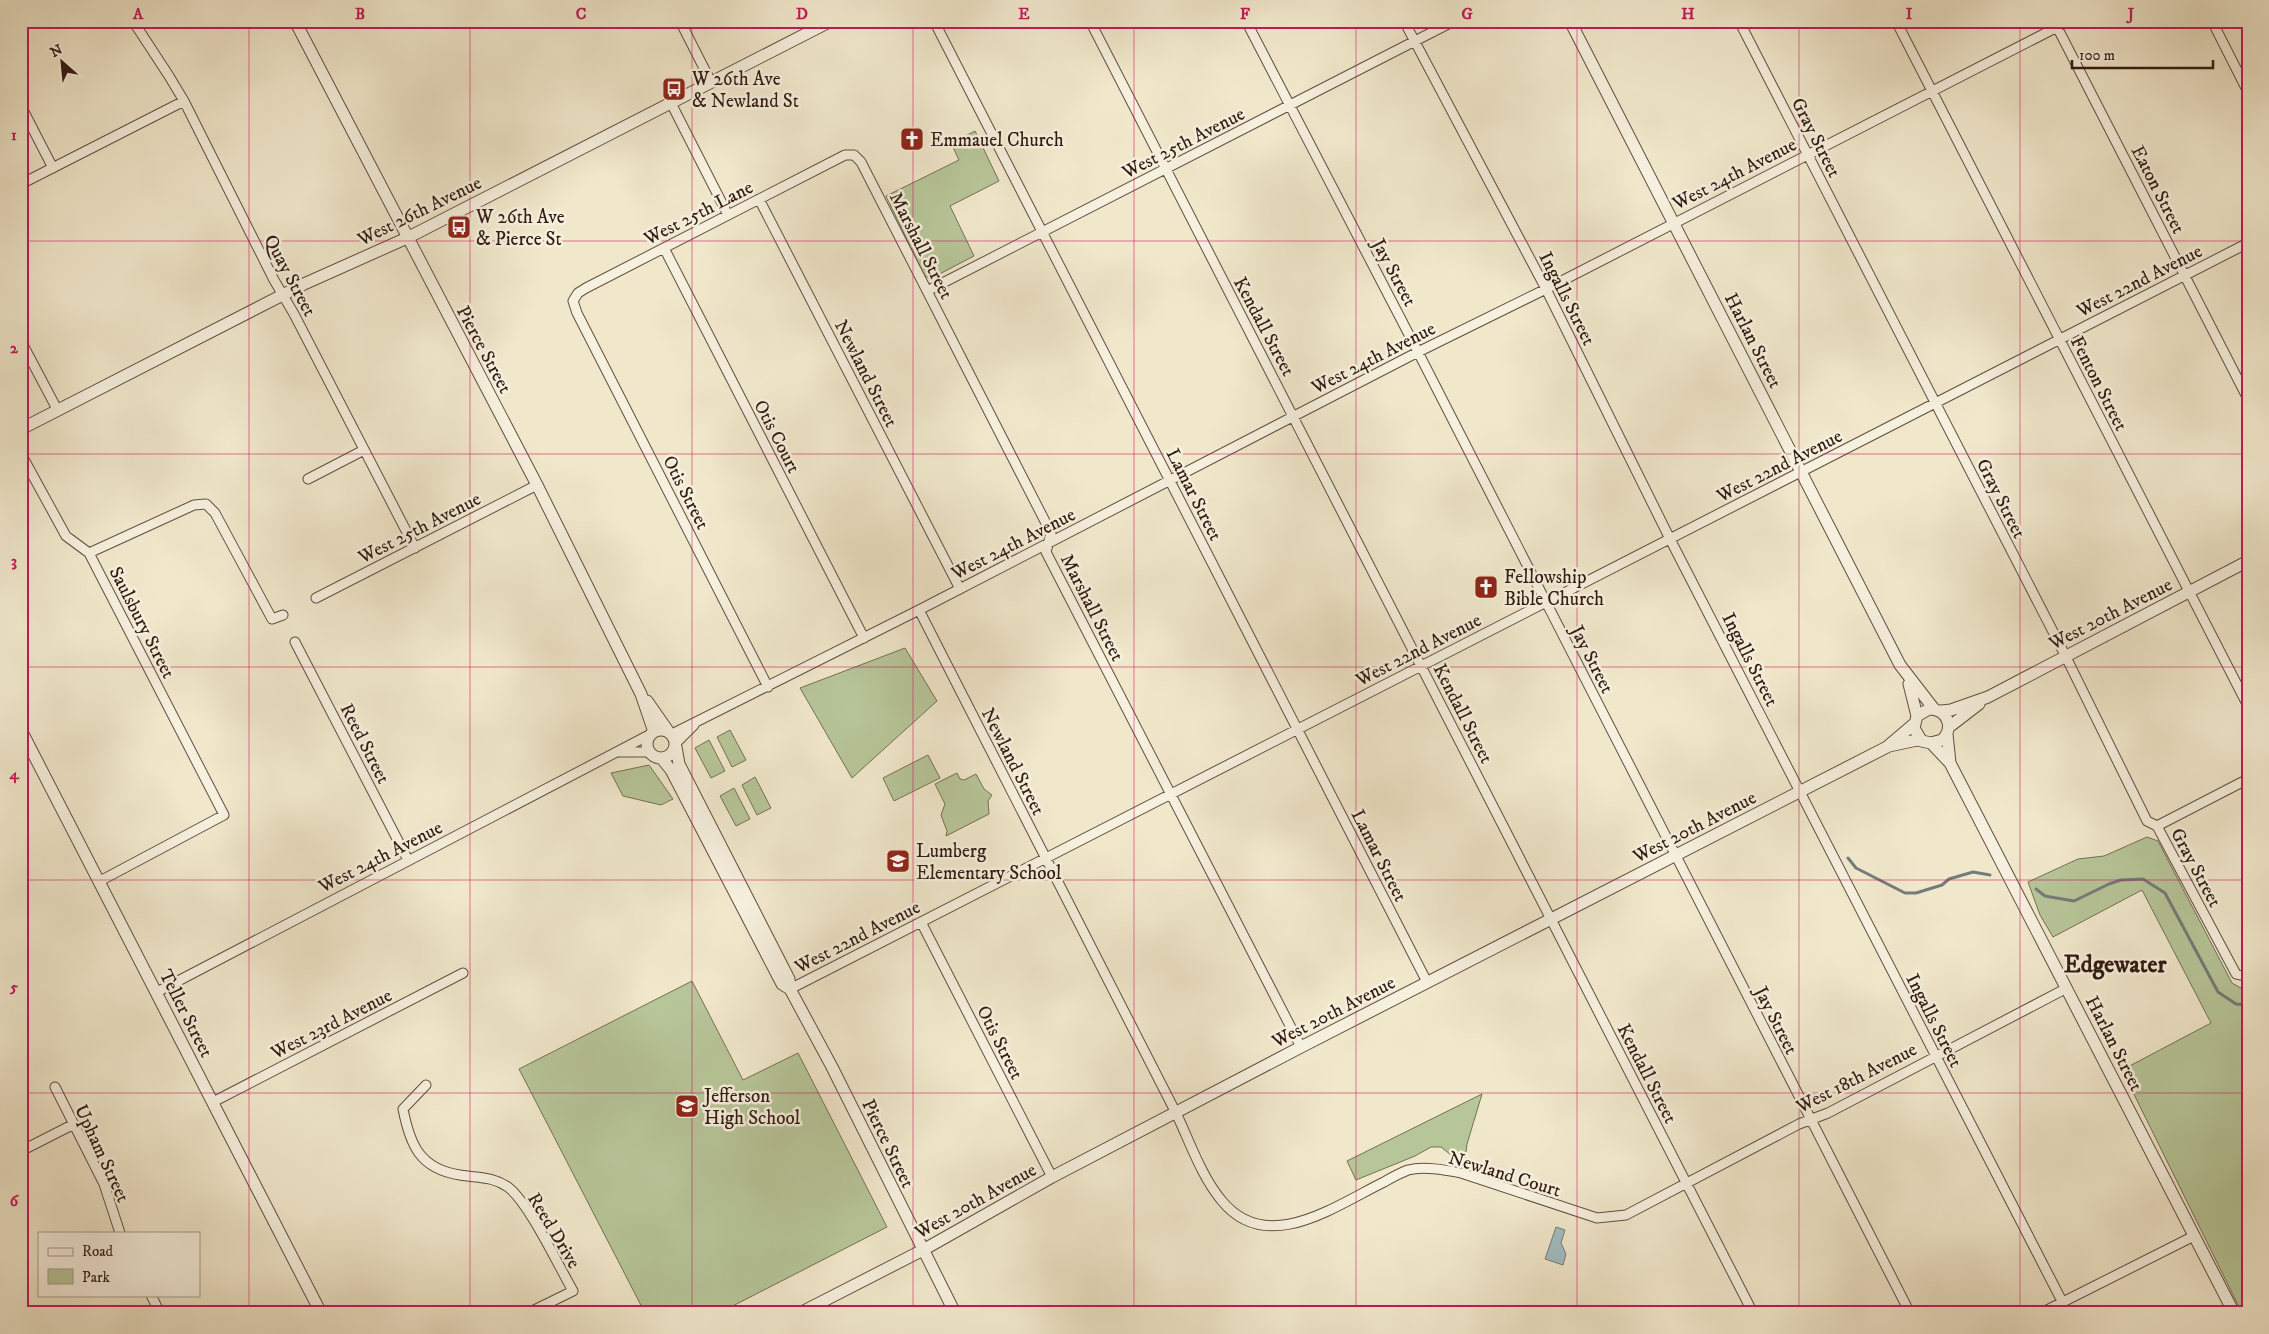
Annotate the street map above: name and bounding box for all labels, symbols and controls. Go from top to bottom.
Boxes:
text: A [132,4,144,24]
text: B [355,4,365,24]
text: C [576,4,586,24]
text: D [796,4,808,24]
text: E [1018,4,1030,24]
text: F [1240,4,1250,24]
text: G [1461,4,1473,24]
text: H [1681,4,1695,24]
text: I [1906,4,1913,24]
text: J [2126,4,2135,24]
north arrow [38,38,88,88]
scale bar [2072,38,2213,70]
text: N [47,40,66,62]
text: 100 m [2079,46,2115,65]
place label: W 26th Ave & Newland St [691,68,799,113]
bus stop icon: W 26th Ave & Newland St [661,76,687,102]
street label: Gray Street [1786,94,1846,181]
street label: West 25th Avenue [1118,103,1249,185]
text: 1 [11,125,17,145]
church icon: Emmauel Church [899,126,925,152]
place label: Emmauel Church [930,129,1064,152]
street label: West 24th Avenue [1668,133,1801,216]
street label: Eaton Street [2126,142,2190,238]
street label: West 26th Avenue [353,171,485,252]
street label: West 25th Lane [639,176,757,251]
street label: Marshall Street [884,188,958,303]
place label: W 26th Ave & Pierce St [475,206,565,251]
bus stop icon: W 26th Ave & Pierce St [446,214,472,240]
street label: Quay Street [259,231,321,321]
street label: Jay Street [1365,233,1421,310]
street label: West 22nd Avenue [2072,240,2206,323]
street label: Ingalls Street [1533,248,1600,349]
street label: Kendall Street [1228,273,1299,380]
street label: Harlan Street [1719,289,1786,392]
street label: Pierce Street [451,302,516,397]
street label: Newland Street [829,316,902,431]
street label: West 24th Avenue [1307,317,1440,400]
street label: Fenton Street [2065,333,2132,435]
text: 2 [10,338,19,358]
street label: Otis Court [748,396,805,477]
street label: West 22nd Avenue [1712,425,1846,508]
street label: Lamar Street [1161,445,1227,545]
street label: Otis Street [657,452,714,533]
street label: Gray Street [1971,455,2031,542]
street label: West 25th Avenue [354,488,485,570]
street label: West 24th Avenue [947,503,1080,586]
street label: Marshall Street [1055,550,1129,665]
text: 3 [11,551,17,571]
street label: Saulsbury Street [104,563,180,682]
place label: Fellowship Bible Church [1504,566,1604,611]
street label: West 20th Avenue [2044,573,2176,656]
church icon: Fellowship Bible Church [1473,574,1499,600]
street label: West 22nd Avenue [1351,609,1485,692]
street label: Ingalls Street [1716,609,1783,710]
street label: Jay Street [1564,620,1619,698]
street label: Kendall Street [1428,660,1498,767]
street label: Reed Street [335,700,395,788]
street label: Newland Street [976,704,1049,819]
text: 4 [8,764,19,784]
street label: West 20th Avenue [1628,786,1760,869]
street label: Lamar Street [1346,806,1412,906]
street label: West 24th Avenue [314,816,447,899]
street label: Gray Street [2165,824,2226,911]
place label: Lumberg Elementary School [916,840,1062,885]
school or university icon: Lumberg Elementary School [885,848,911,874]
street label: West 22nd Avenue [790,896,924,979]
district label: Edgewater [2064,950,2167,980]
street label: Teller Street [154,966,218,1062]
street label: Ingalls Street [1900,970,1967,1071]
street label: West 20th Avenue [1267,971,1399,1054]
text: 5 [9,977,18,997]
street label: Jay Street [1748,981,1803,1059]
street label: West 23rd Avenue [266,984,396,1065]
street label: Harlan Street [2080,992,2147,1095]
street label: Otis Street [971,1002,1028,1083]
street label: Kendall Street [1612,1020,1682,1127]
street label: West 18th Avenue [1792,1038,1921,1119]
place label: Jefferson High School [702,1085,801,1130]
school or university icon: Jefferson High School [674,1093,700,1119]
street label: Pierce Street [856,1096,919,1192]
street label: Upham Street [69,1101,134,1206]
street label: Newland Court [1446,1146,1564,1202]
street label: West 20th Avenue [910,1158,1041,1245]
street label: Reed Drive [522,1189,585,1273]
text: 6 [10,1191,20,1211]
legend [38,1232,200,1296]
text: Road [82,1242,114,1261]
text: Park [82,1268,111,1287]

